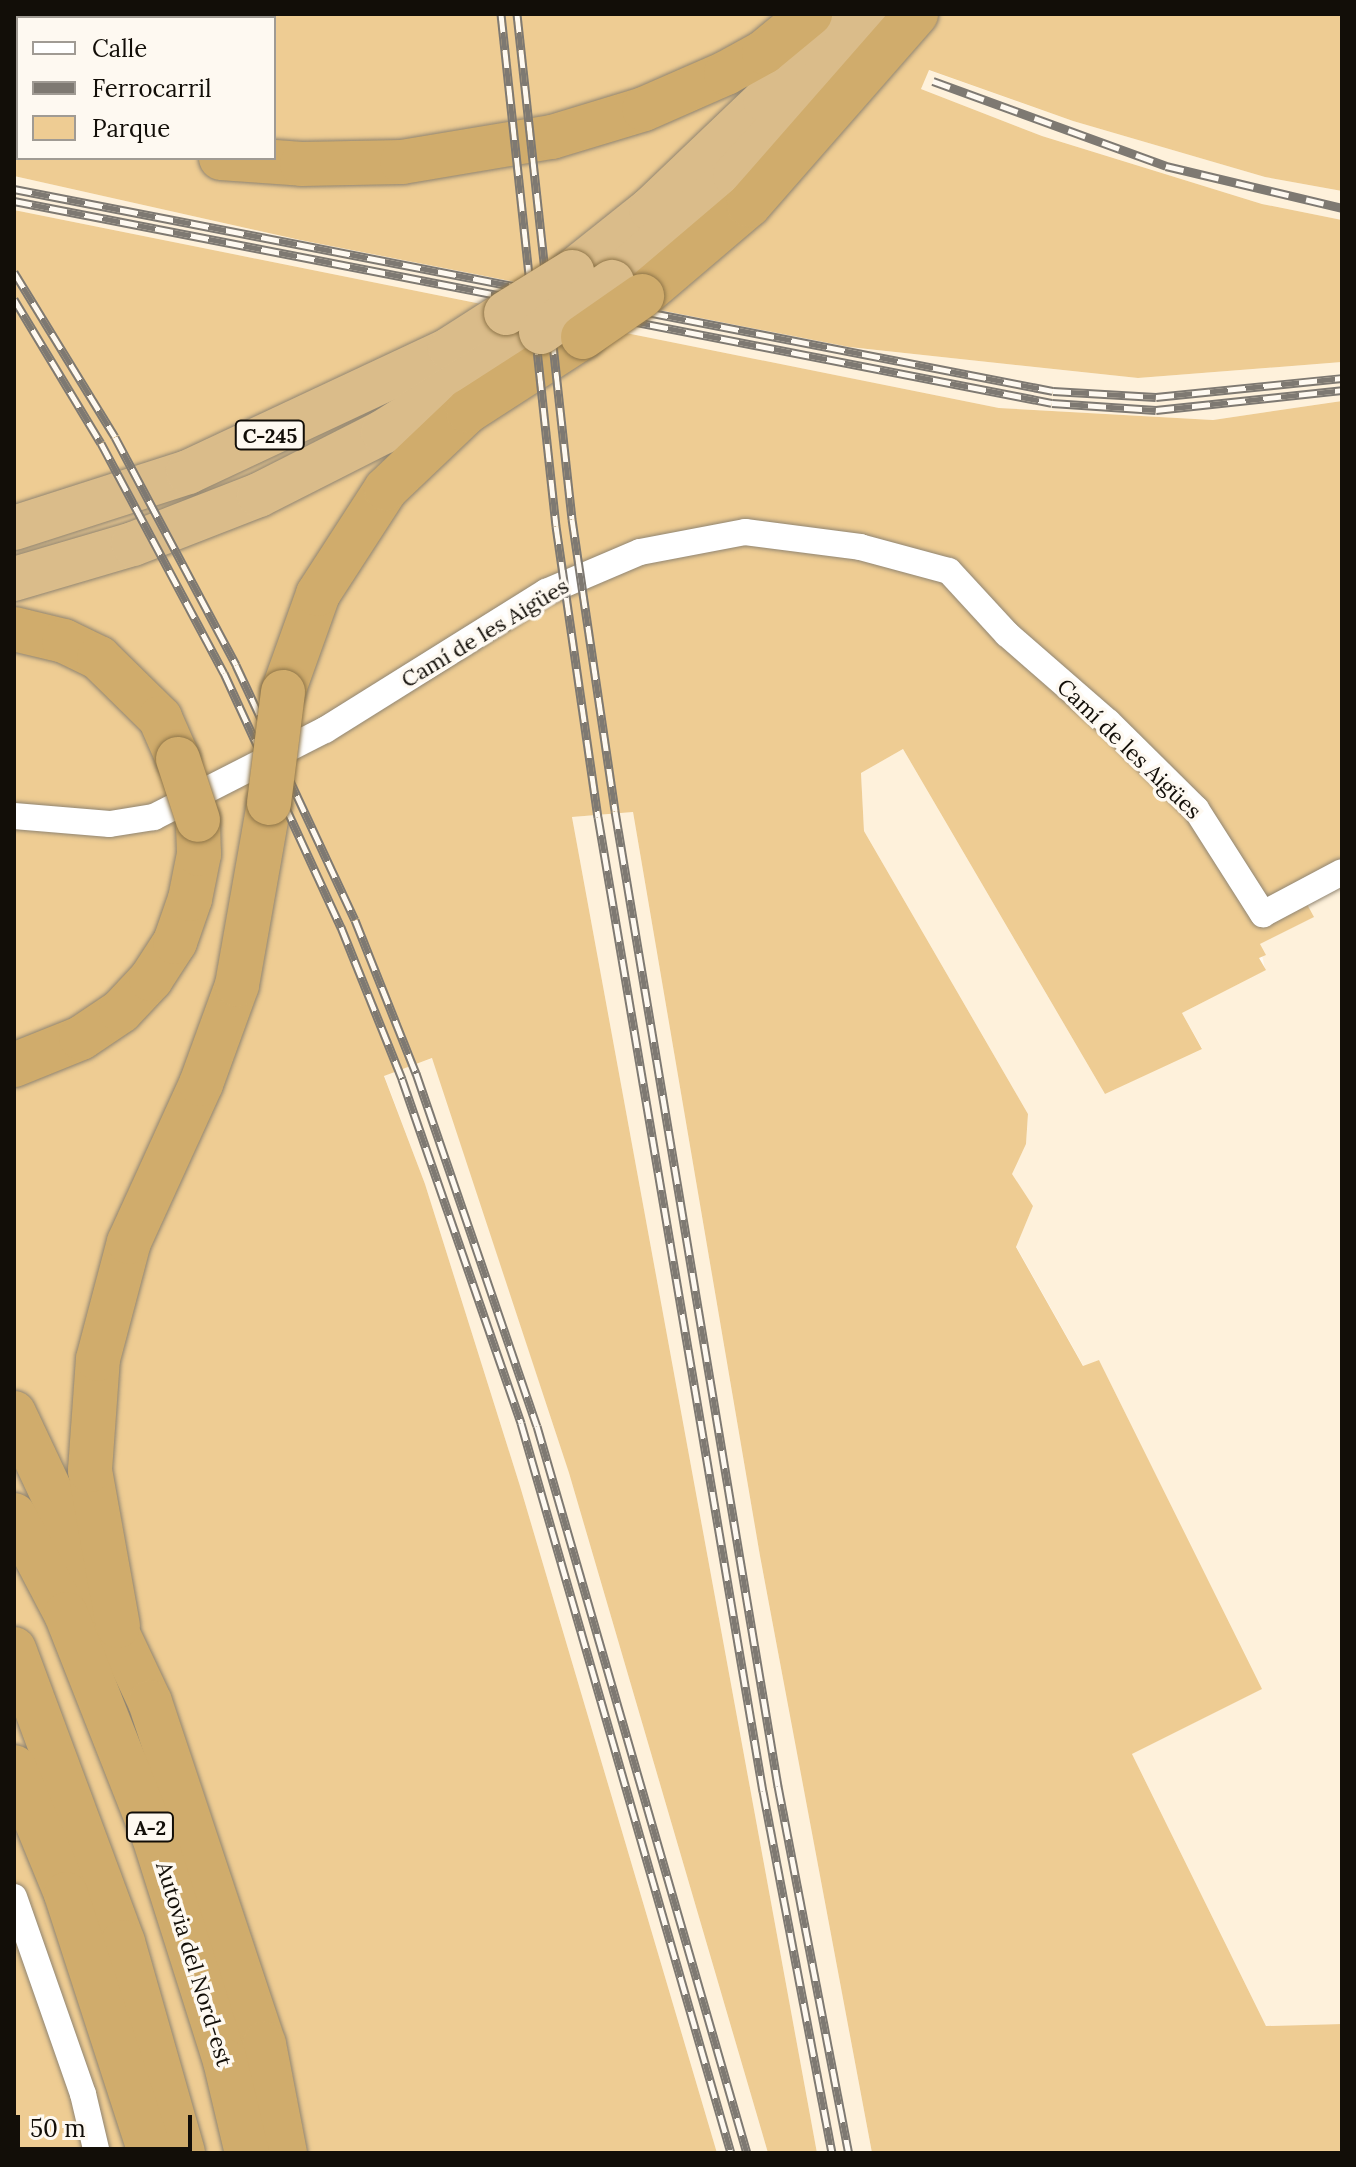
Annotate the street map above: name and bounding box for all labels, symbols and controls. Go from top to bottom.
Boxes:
legend [16,16,276,160]
text: Calle [92,33,147,64]
text: Ferrocarril [92,73,212,104]
text: Parque [92,113,170,144]
road number: C-245 [234,419,306,451]
street label: Camí de les Aigües [397,573,573,693]
street label: Camí de les Aigües [1051,673,1207,825]
road number: A-2 [124,1811,176,1843]
street label: Autovia del Nord-est [150,1858,238,2070]
scale bar [20,2099,196,2149]
text: 50 m [30,2113,86,2144]

